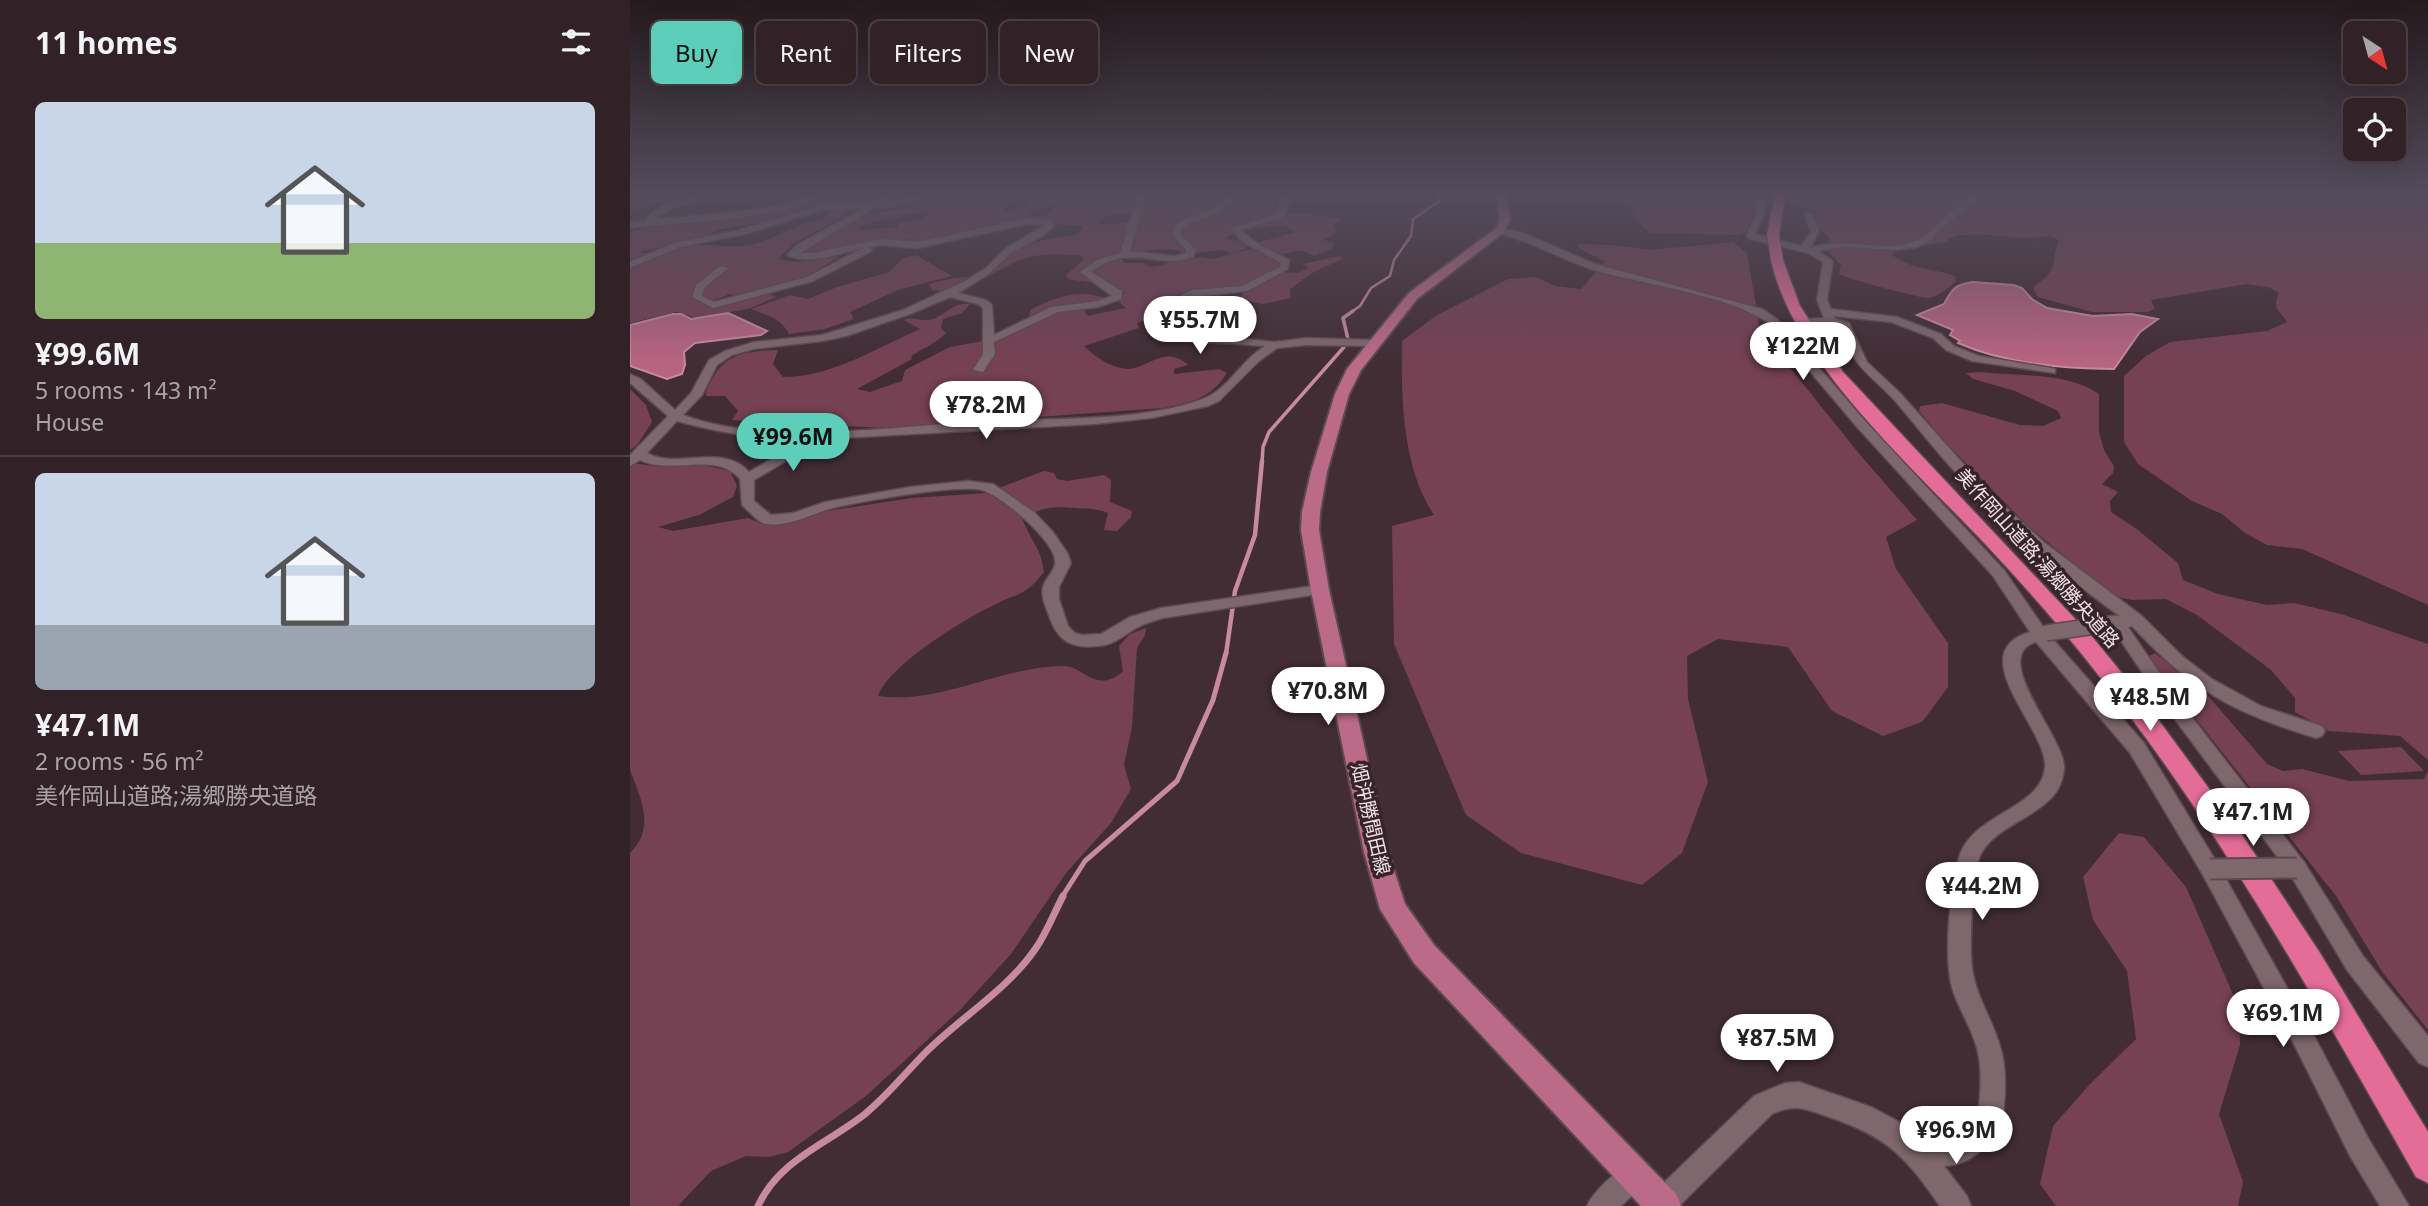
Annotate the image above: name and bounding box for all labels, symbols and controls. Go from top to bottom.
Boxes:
chip: Buy [651,21,742,84]
chip: Rent [756,21,856,84]
chip: Filters [870,21,986,84]
chip: New [1000,21,1098,84]
north arrow [2343,21,2406,84]
map controls [2343,21,2406,161]
text: 11 homes [35,22,178,63]
icon: filters [557,23,595,61]
button: locate [2343,98,2406,161]
icon: home [252,147,378,273]
pin: ¥55.7M [1143,296,1257,356]
text: ¥55.7M [1160,303,1240,335]
pin: ¥122M [1754,322,1852,382]
text: ¥122M [1766,329,1840,361]
text: ¥99.6M [35,333,140,374]
text: 5 rooms · 143 m² [35,374,217,406]
pin: ¥78.2M [929,382,1043,441]
text: ¥78.2M [946,388,1026,420]
text: House [35,406,104,438]
pin: ¥99.6M [736,414,850,473]
text: ¥99.6M [753,420,833,452]
street label: 美作岡山道路;湯郷勝央道路 [1950,463,2126,653]
icon: home [252,518,378,644]
pin: ¥70.8M [1271,668,1385,727]
text: ¥70.8M [1288,674,1368,706]
pin: ¥48.5M [2093,674,2207,733]
text: ¥48.5M [2110,680,2190,712]
text: ¥47.1M [35,704,140,745]
text: 2 rooms · 56 m² [35,745,204,777]
street label: 畑沖勝間田線 [1346,761,1396,877]
text: 美作岡山道路;湯郷勝央道路 [35,779,317,811]
pin: ¥47.1M [2196,788,2310,848]
text: ¥47.1M [2213,795,2293,827]
pin: ¥44.2M [1925,862,2039,922]
text: ¥44.2M [1942,869,2022,901]
pin: ¥69.1M [2226,990,2340,1049]
text: ¥69.1M [2243,996,2323,1028]
pin: ¥87.5M [1720,1014,1834,1074]
text: ¥87.5M [1737,1021,1817,1053]
pin: ¥96.9M [1899,1106,2013,1166]
text: ¥96.9M [1916,1113,1996,1145]

